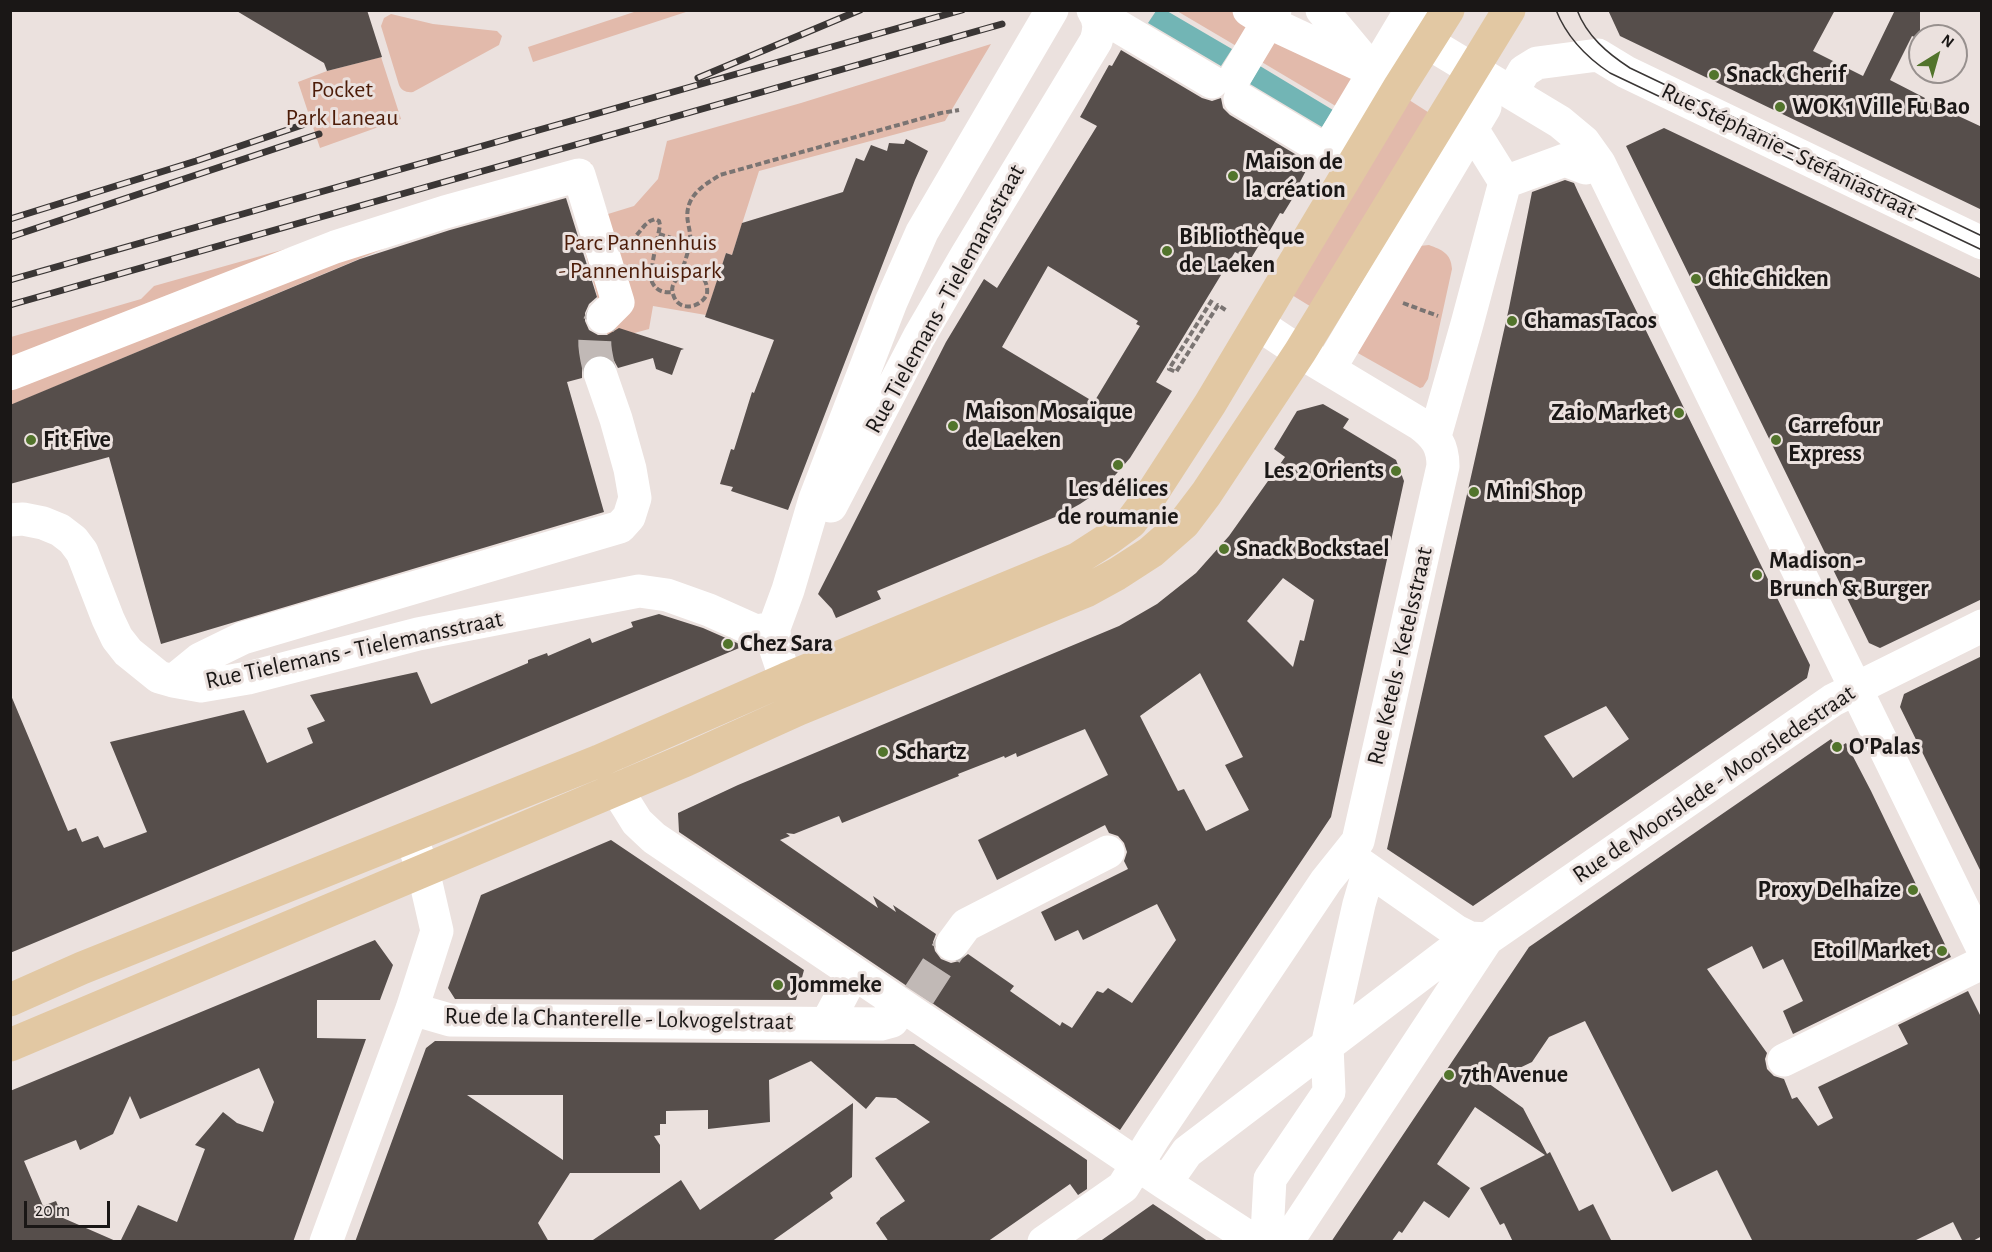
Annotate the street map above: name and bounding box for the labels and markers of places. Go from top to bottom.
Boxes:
place label: Snack Cherif [1726,61,1846,89]
marker: Snack Cherif [1707,68,1721,82]
place label: WOK 1 Ville Fu Bao [1792,93,1970,121]
marker: WOK 1 Ville Fu Bao [1773,100,1787,114]
place label: Maison de la création [1245,148,1346,204]
marker: Maison de la création [1226,169,1240,183]
place label: Bibliothèque de Laeken [1179,223,1305,279]
marker: Bibliothèque de Laeken [1160,244,1174,258]
place label: Chic Chicken [1708,265,1829,293]
marker: Chic Chicken [1689,272,1703,286]
place label: Chamas Tacos [1524,307,1657,335]
marker: Chamas Tacos [1505,314,1519,328]
place label: Maison Mosaïque de Laeken [965,398,1133,454]
place label: Zaio Market [1551,399,1667,427]
marker: Zaio Market [1672,406,1686,420]
place label: Carrefour Express [1788,412,1880,468]
marker: Maison Mosaïque de Laeken [946,419,960,433]
place label: Fit Five [43,426,111,454]
marker: Fit Five [24,433,38,447]
marker: Carrefour Express [1769,433,1783,447]
place label: Les 2 Orients [1263,457,1384,485]
marker: Les délices de roumanie [1111,458,1125,472]
marker: Les 2 Orients [1389,464,1403,478]
place label: Les délices de roumanie [1057,475,1179,531]
place label: Mini Shop [1486,478,1583,506]
marker: Mini Shop [1467,485,1481,499]
place label: Snack Bockstael [1236,535,1390,563]
marker: Snack Bockstael [1217,542,1231,556]
place label: Madison - Brunch & Burger [1769,547,1929,603]
marker: Madison - Brunch & Burger [1750,568,1764,582]
place label: Chez Sara [740,630,833,658]
marker: Chez Sara [721,637,735,651]
place label: O'Palas [1849,733,1920,761]
place label: Schartz [895,738,967,766]
marker: O'Palas [1830,740,1844,754]
marker: Schartz [876,745,890,759]
place label: Proxy Delhaize [1758,876,1901,904]
marker: Proxy Delhaize [1906,883,1920,897]
place label: Etoil Market [1813,937,1930,965]
marker: Etoil Market [1935,944,1949,958]
place label: Jommeke [790,971,882,999]
marker: Jommeke [771,978,785,992]
place label: 7th Avenue [1461,1061,1568,1089]
marker: 7th Avenue [1442,1068,1456,1082]

